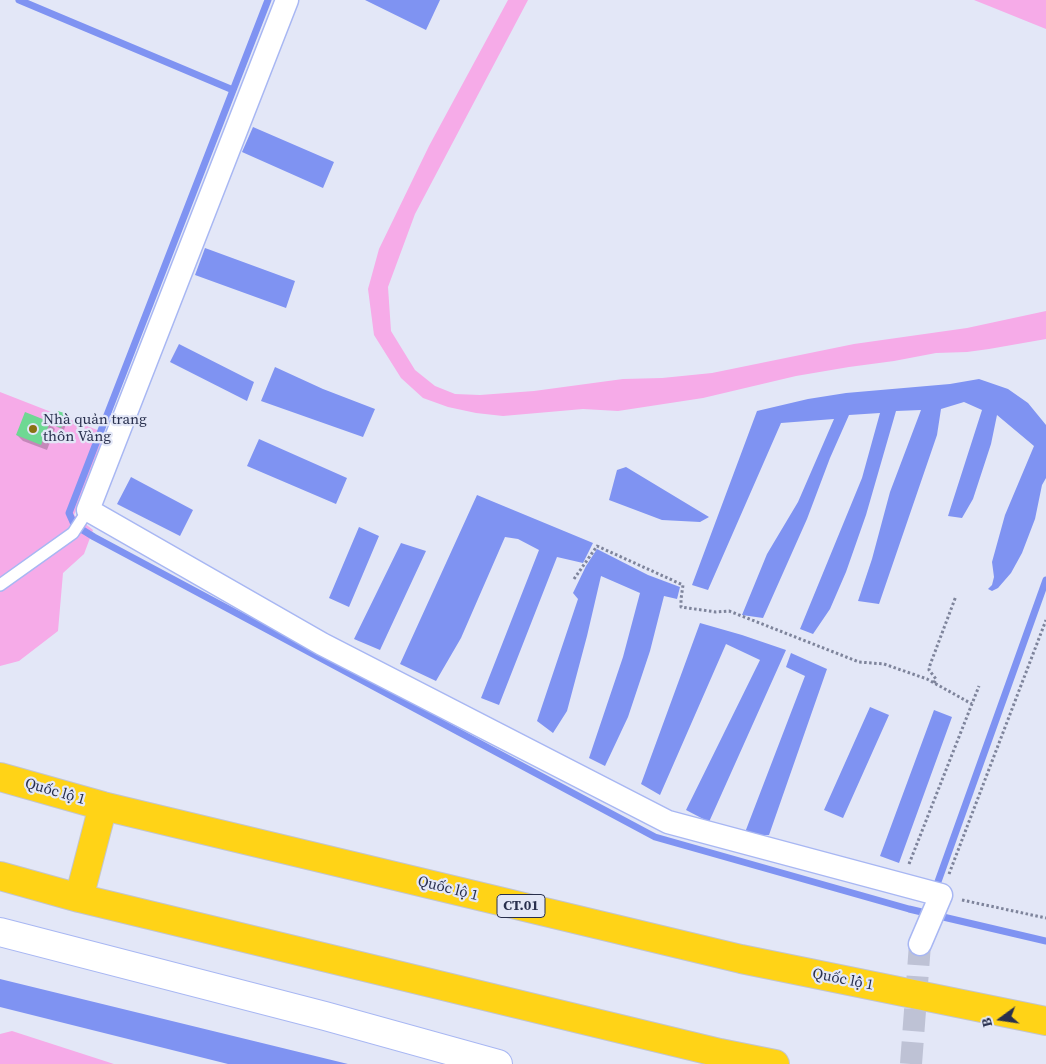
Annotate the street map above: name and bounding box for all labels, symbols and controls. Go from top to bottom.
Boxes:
place label: Nhà quản trang thôn Vàng [43,411,147,446]
marker: Nhà quản trang thôn Vàng [27,423,39,435]
street label: Quốc lộ 1 [23,775,87,809]
street label: Quốc lộ 1 [416,873,480,905]
road number: CT.01 [497,894,545,918]
street label: Quốc lộ 1 [811,965,875,995]
north arrow [976,994,1026,1044]
text: B [976,1016,997,1029]

